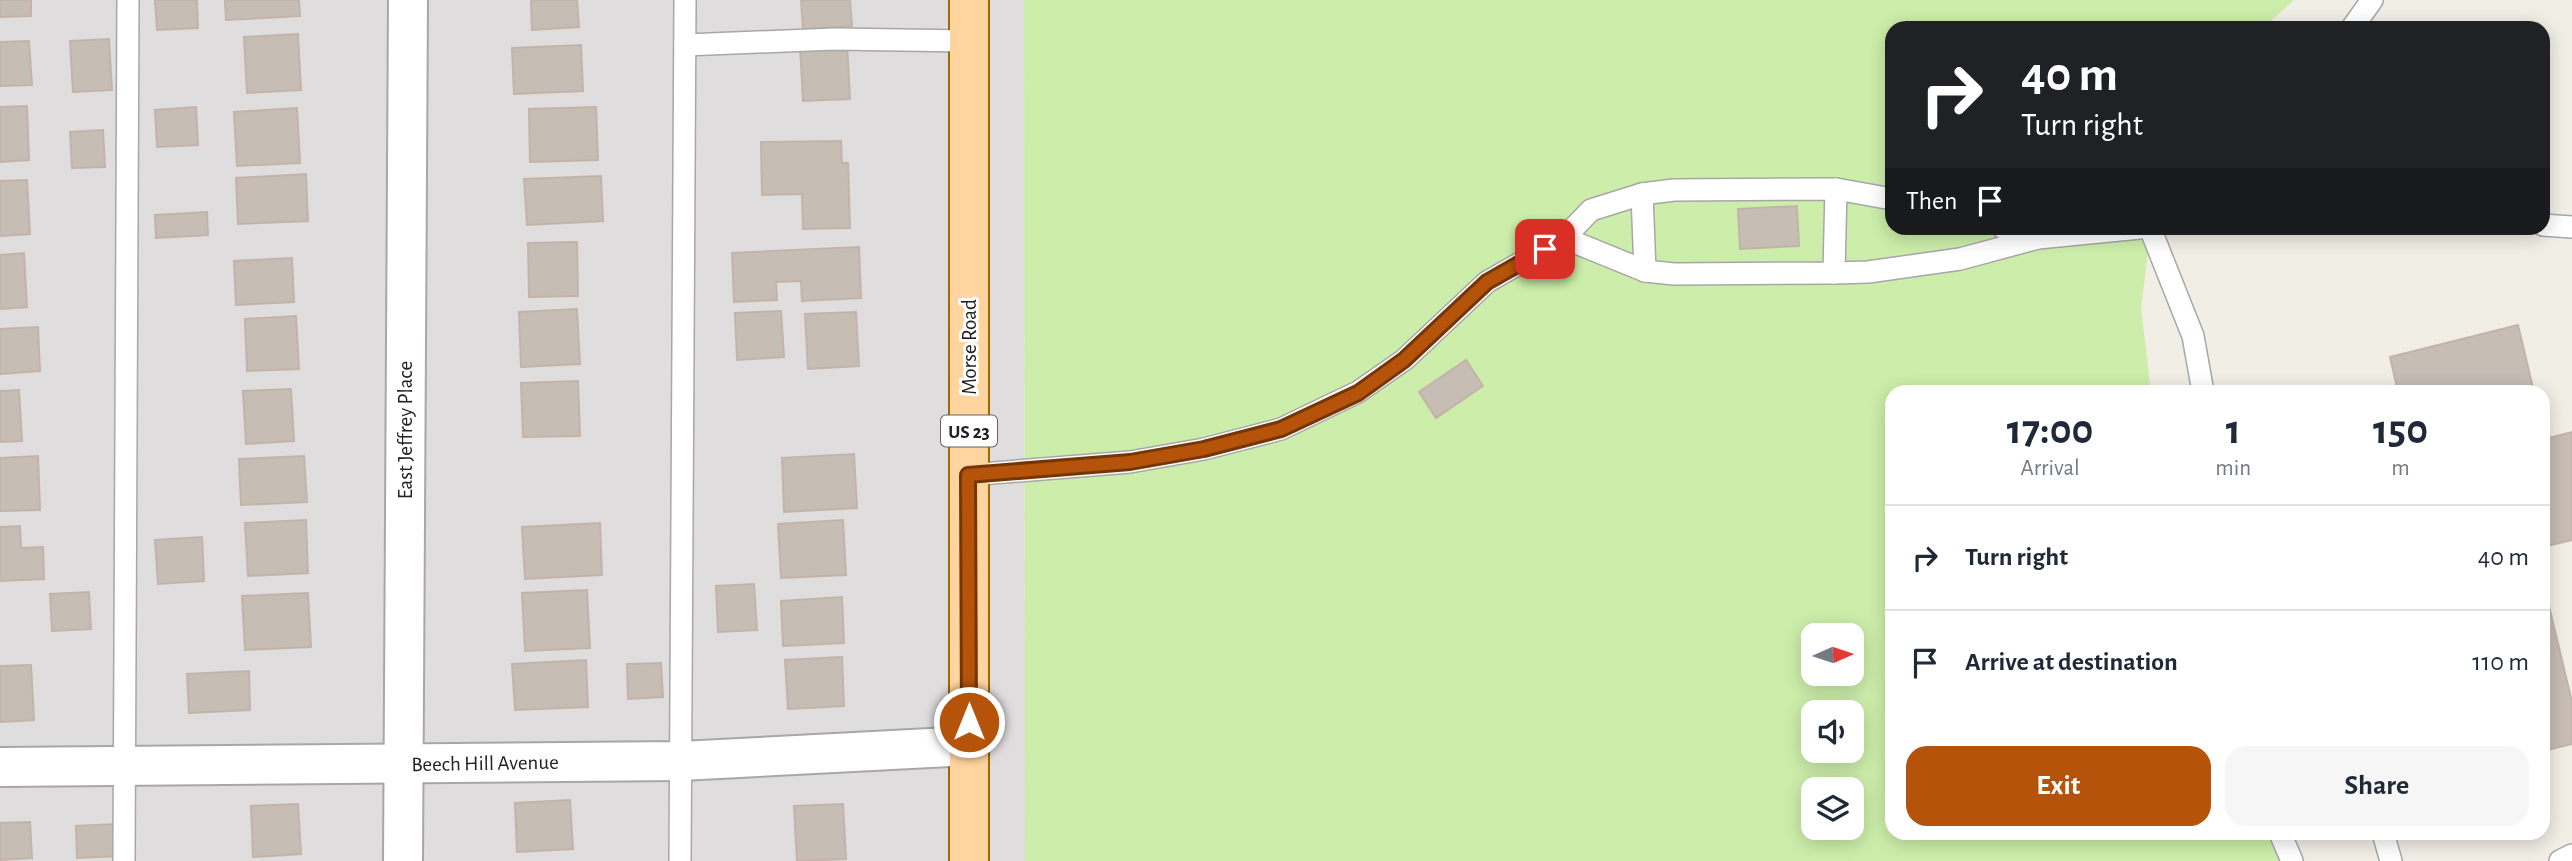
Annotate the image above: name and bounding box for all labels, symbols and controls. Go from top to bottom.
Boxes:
icon: right [1906,49,1997,140]
text: 40 m [2021,51,2118,100]
text: Turn right [2021,109,2143,141]
icon: arrive [1971,182,2009,220]
text: Then [1906,188,1957,214]
pin [1515,219,1575,279]
icon: arrive [1526,230,1564,268]
street label: Morse Road [959,299,980,395]
street label: East Jeffrey Place [395,361,416,499]
text: 17:00 [2007,409,2093,451]
text: 1 [2226,409,2241,451]
text: 150 [2373,409,2428,451]
road number: US 23 [941,416,997,446]
text: Arrival [2021,457,2080,480]
text: min [2215,457,2251,480]
text: m [2391,457,2410,480]
icon: right [1906,539,1944,577]
text: Turn right [1965,544,2068,570]
text: 40 m [2478,544,2529,570]
north arrow [1801,623,1864,686]
map controls [1801,623,1864,840]
icon: arrive [1906,644,1944,682]
text: Arrive at destination [1965,649,2178,675]
text: 110 m [2472,649,2529,675]
position arrow [932,685,1006,759]
button: sound [1801,700,1864,763]
button: Exit [1906,746,2211,826]
button: Share [2225,746,2529,826]
street label: Beech Hill Avenue [411,752,559,775]
button: layers [1801,777,1864,840]

